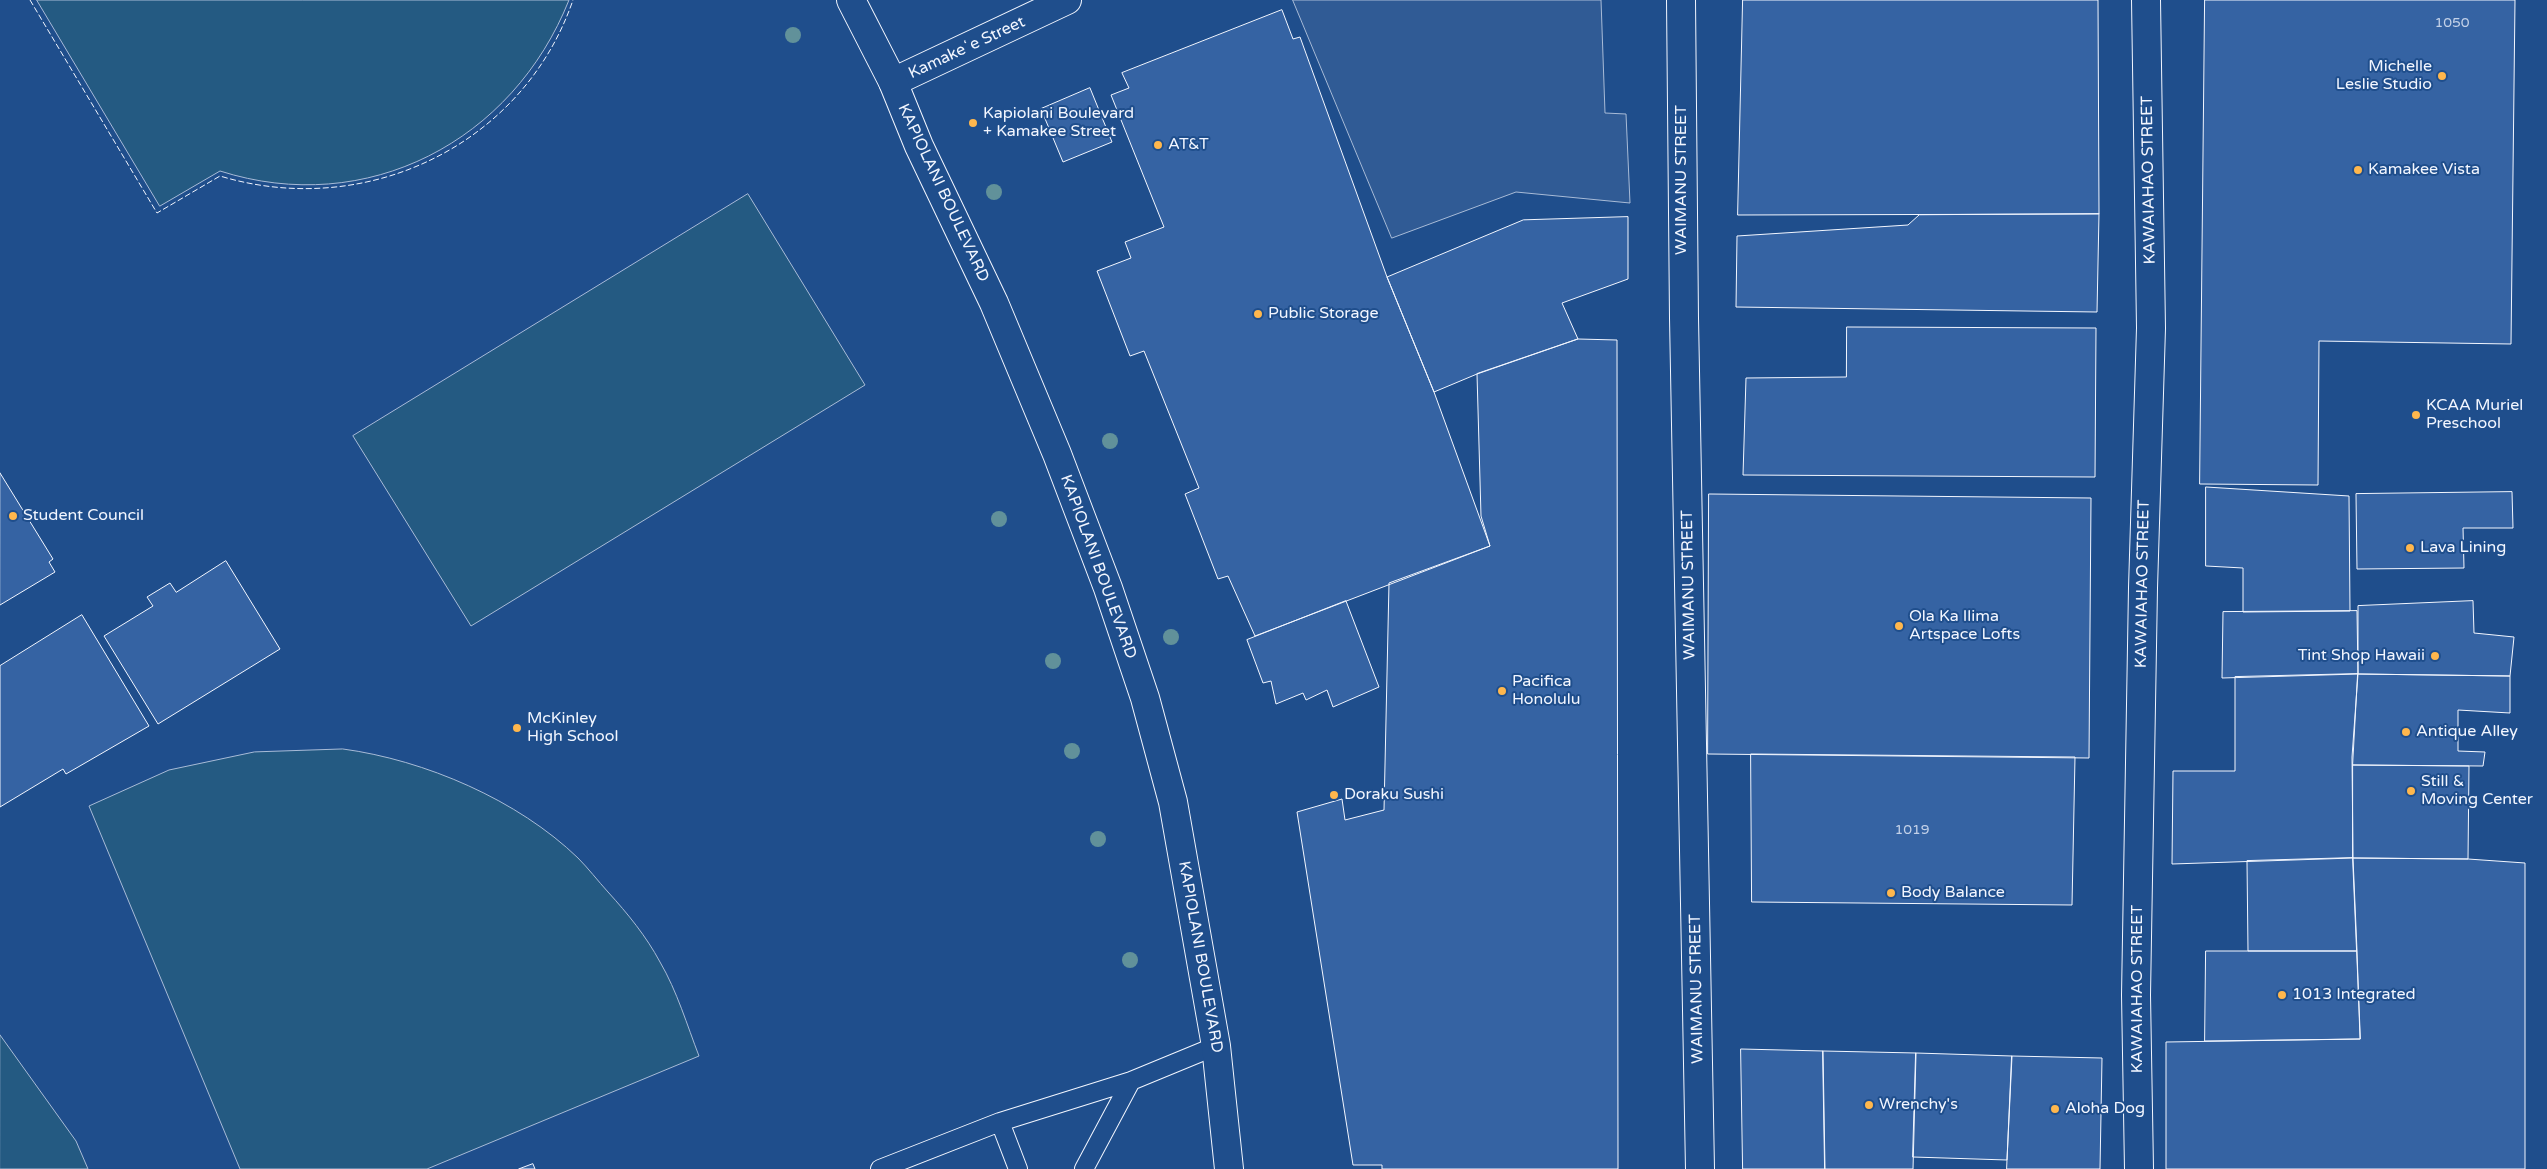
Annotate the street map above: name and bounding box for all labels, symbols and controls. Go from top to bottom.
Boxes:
street label: Kamakeʻe Street [906,13,1028,83]
house number: 1050 [2434,15,2470,31]
place label: Michelle Leslie Studio [2336,57,2432,95]
marker: Michelle Leslie Studio [2436,70,2448,82]
street label: KAWAIAHAO STREET [2138,96,2160,264]
street label: KAPIOLANI BOULEVARD [893,101,993,285]
place label: Kapiolani Boulevard + Kamakee Street [983,104,1134,142]
street label: WAIMANU STREET [1672,105,1692,255]
marker: Kapiolani Boulevard + Kamakee Street [967,117,979,129]
place label: AT&T [1168,135,1209,155]
marker: AT&T [1152,139,1164,151]
place label: Kamakee Vista [2368,160,2480,180]
marker: Kamakee Vista [2352,164,2364,176]
place label: Public Storage [1268,304,1379,324]
marker: Public Storage [1252,308,1264,320]
place label: KCAA Muriel Preschool [2426,396,2523,434]
marker: KCAA Muriel Preschool [2410,409,2422,421]
street label: KAPIOLANI BOULEVARD [1056,472,1140,662]
street label: KAWAIAHAO STREET [2132,500,2154,668]
place label: Student Council [23,506,144,526]
marker: Student Council [7,510,19,522]
street label: WAIMANU STREET [1678,510,1700,660]
place label: Lava Lining [2420,538,2506,558]
marker: Lava Lining [2404,542,2416,554]
place label: Ola Ka Ilima Artspace Lofts [1909,607,2020,645]
marker: Ola Ka Ilima Artspace Lofts [1893,620,1905,632]
place label: Tint Shop Hawaii [2298,646,2425,666]
marker: Tint Shop Hawaii [2429,650,2441,662]
place label: Pacifica Honolulu [1512,672,1581,710]
marker: Pacifica Honolulu [1496,685,1508,697]
place label: McKinley High School [527,709,618,747]
marker: McKinley High School [511,722,523,734]
place label: Antique Alley [2416,722,2518,742]
marker: Antique Alley [2400,726,2412,738]
place label: Still & Moving Center [2421,772,2533,810]
place label: Doraku Sushi [1344,785,1444,805]
marker: Still & Moving Center [2405,785,2417,797]
marker: Doraku Sushi [1328,789,1340,801]
house number: 1019 [1894,822,1930,838]
street label: KAPIOLANI BOULEVARD [1174,860,1226,1054]
place label: Body Balance [1901,883,2005,903]
marker: Body Balance [1885,887,1897,899]
street label: KAWAIAHAO STREET [2128,905,2148,1073]
street label: WAIMANU STREET [1686,914,1708,1064]
place label: 1013 Integrated [2292,985,2416,1005]
marker: 1013 Integrated [2276,989,2288,1001]
place label: Wrenchy's [1879,1095,1958,1115]
marker: Wrenchy's [1863,1099,1875,1111]
place label: Aloha Dog [2065,1099,2145,1119]
marker: Aloha Dog [2049,1103,2061,1115]

